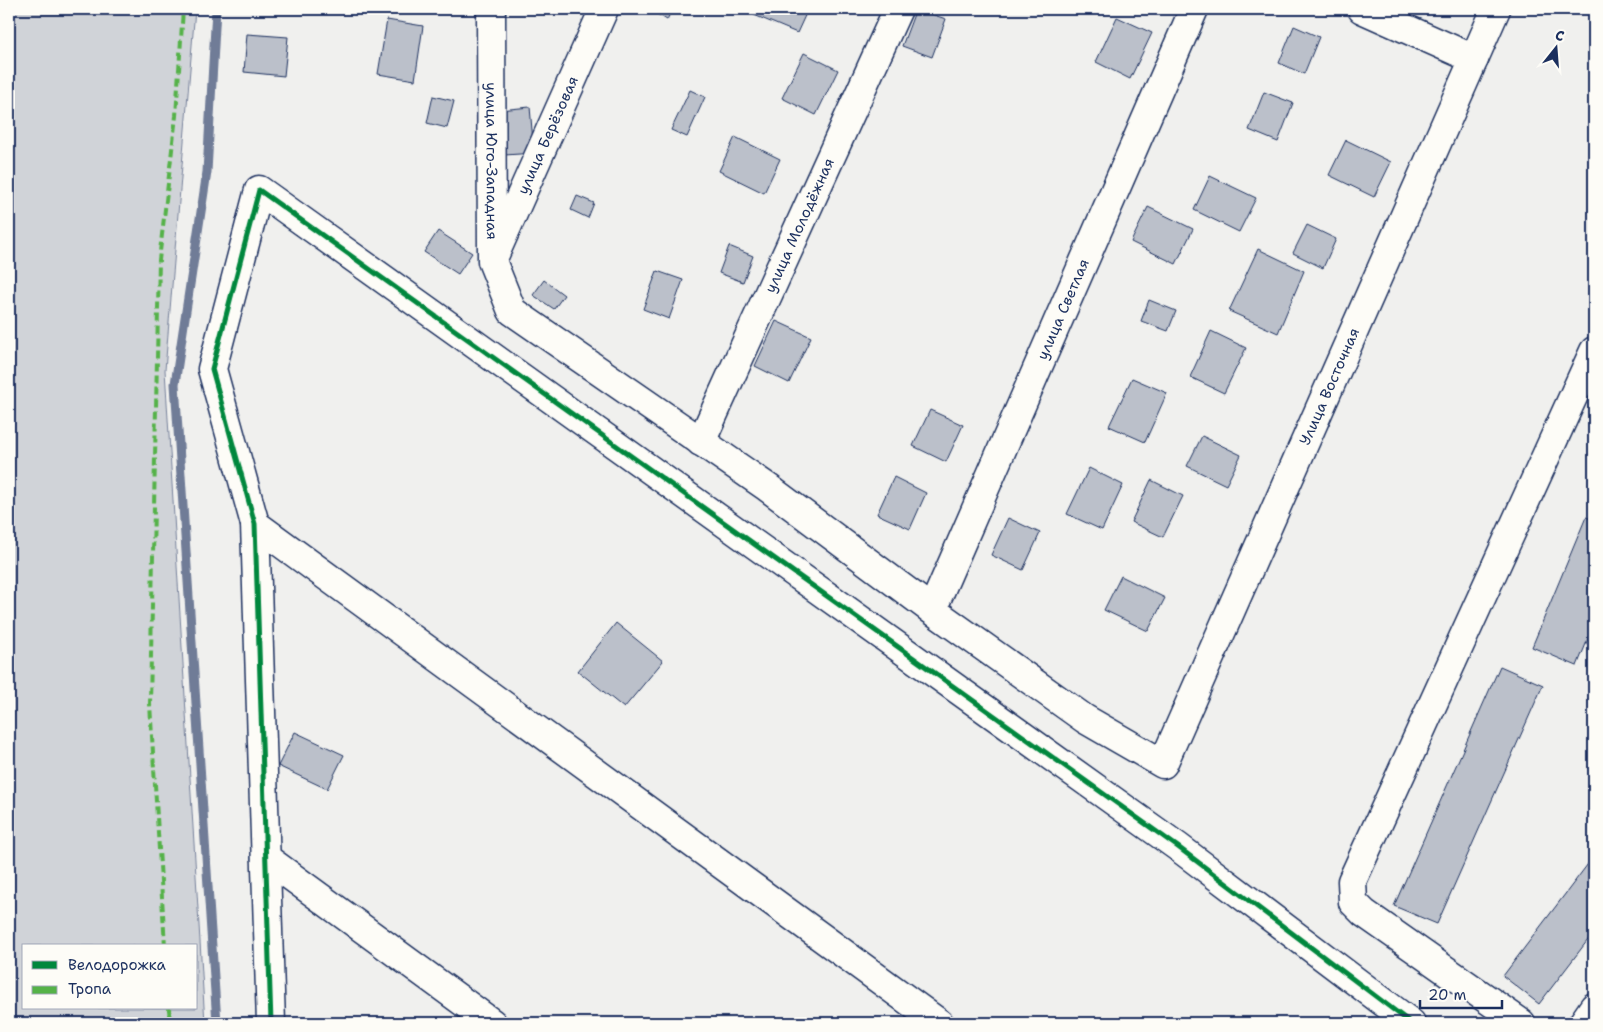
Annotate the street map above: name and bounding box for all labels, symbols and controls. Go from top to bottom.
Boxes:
north arrow [1530,22,1580,72]
text: С [1553,26,1567,45]
street label: улица Берёзовая [513,73,583,198]
street label: улица Юго-Западная [481,82,502,240]
street label: улица Молодёжная [760,155,839,296]
street label: улица Светлая [1032,256,1094,363]
street label: Улица Восточная [1295,325,1364,448]
legend [22,944,198,1010]
text: Велодорожка [68,955,167,975]
scale bar [1420,977,1503,1009]
text: Тропа [68,979,112,999]
text: 20 m [1428,985,1467,1005]

